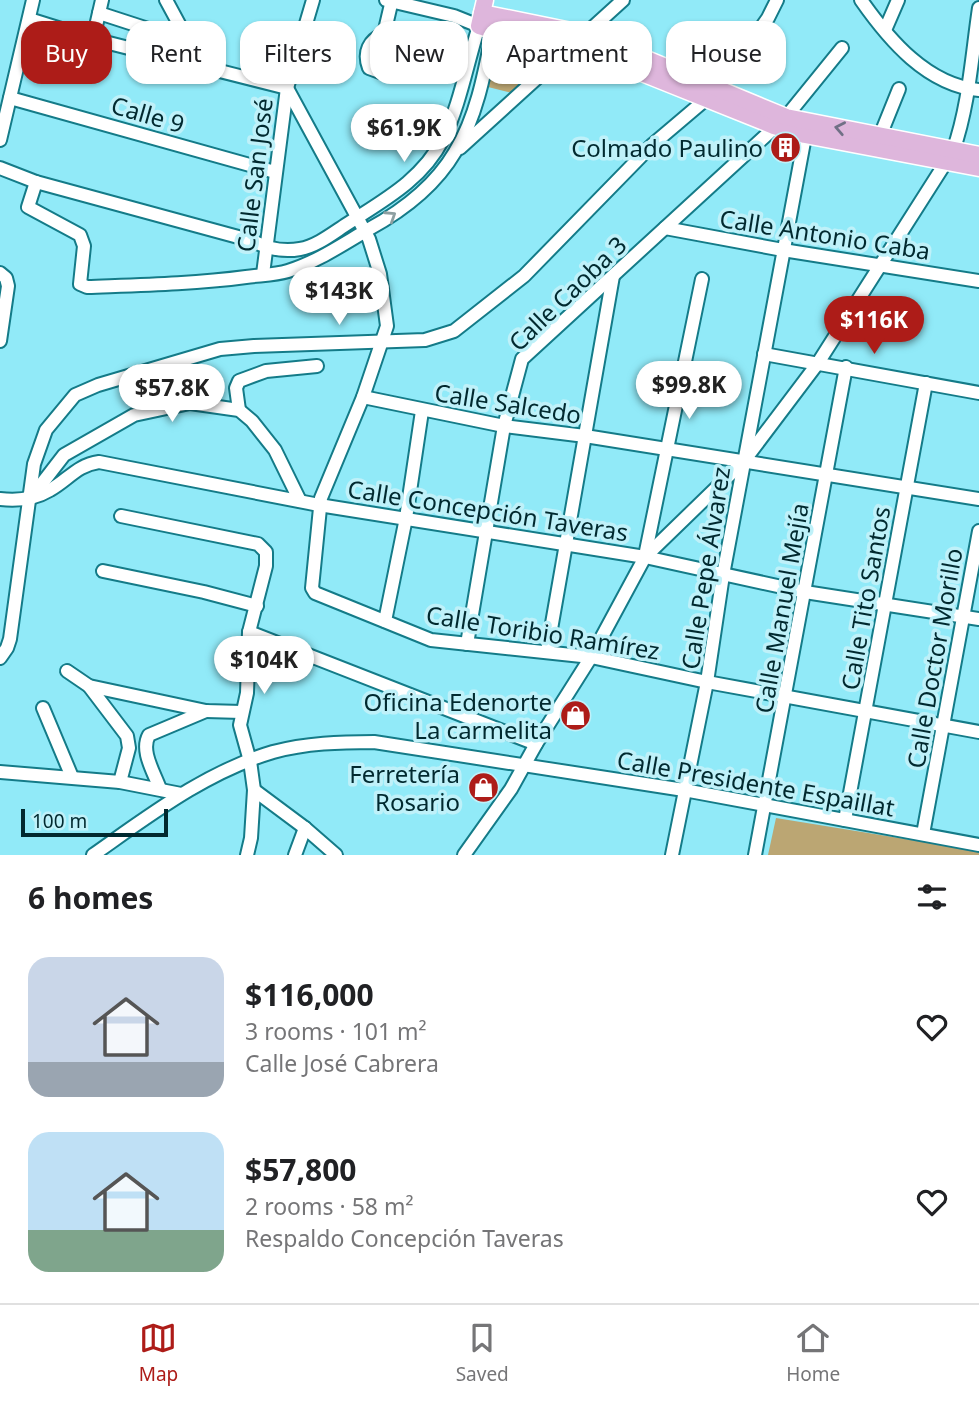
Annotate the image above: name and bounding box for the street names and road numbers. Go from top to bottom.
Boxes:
street label: Calle 9 [108,88,188,140]
street label: Calle San José [228,96,280,254]
street label: Calle Antonio Caba [717,201,933,267]
street label: Calle Caoba 3 [501,228,633,358]
street label: Calle Salcedo [432,375,584,431]
street label: Calle Pepe Álvarez [673,464,737,672]
street label: Calle Concepción Taveras [345,472,631,548]
street label: Calle Manuel Mejía [746,500,816,716]
street label: Calle Tito Santos [833,504,897,692]
street label: Calle Doctor Morillo [898,545,970,771]
street label: Calle Toribio Ramírez [424,597,662,667]
street label: Calle Presidente Espaillat [615,742,898,824]

